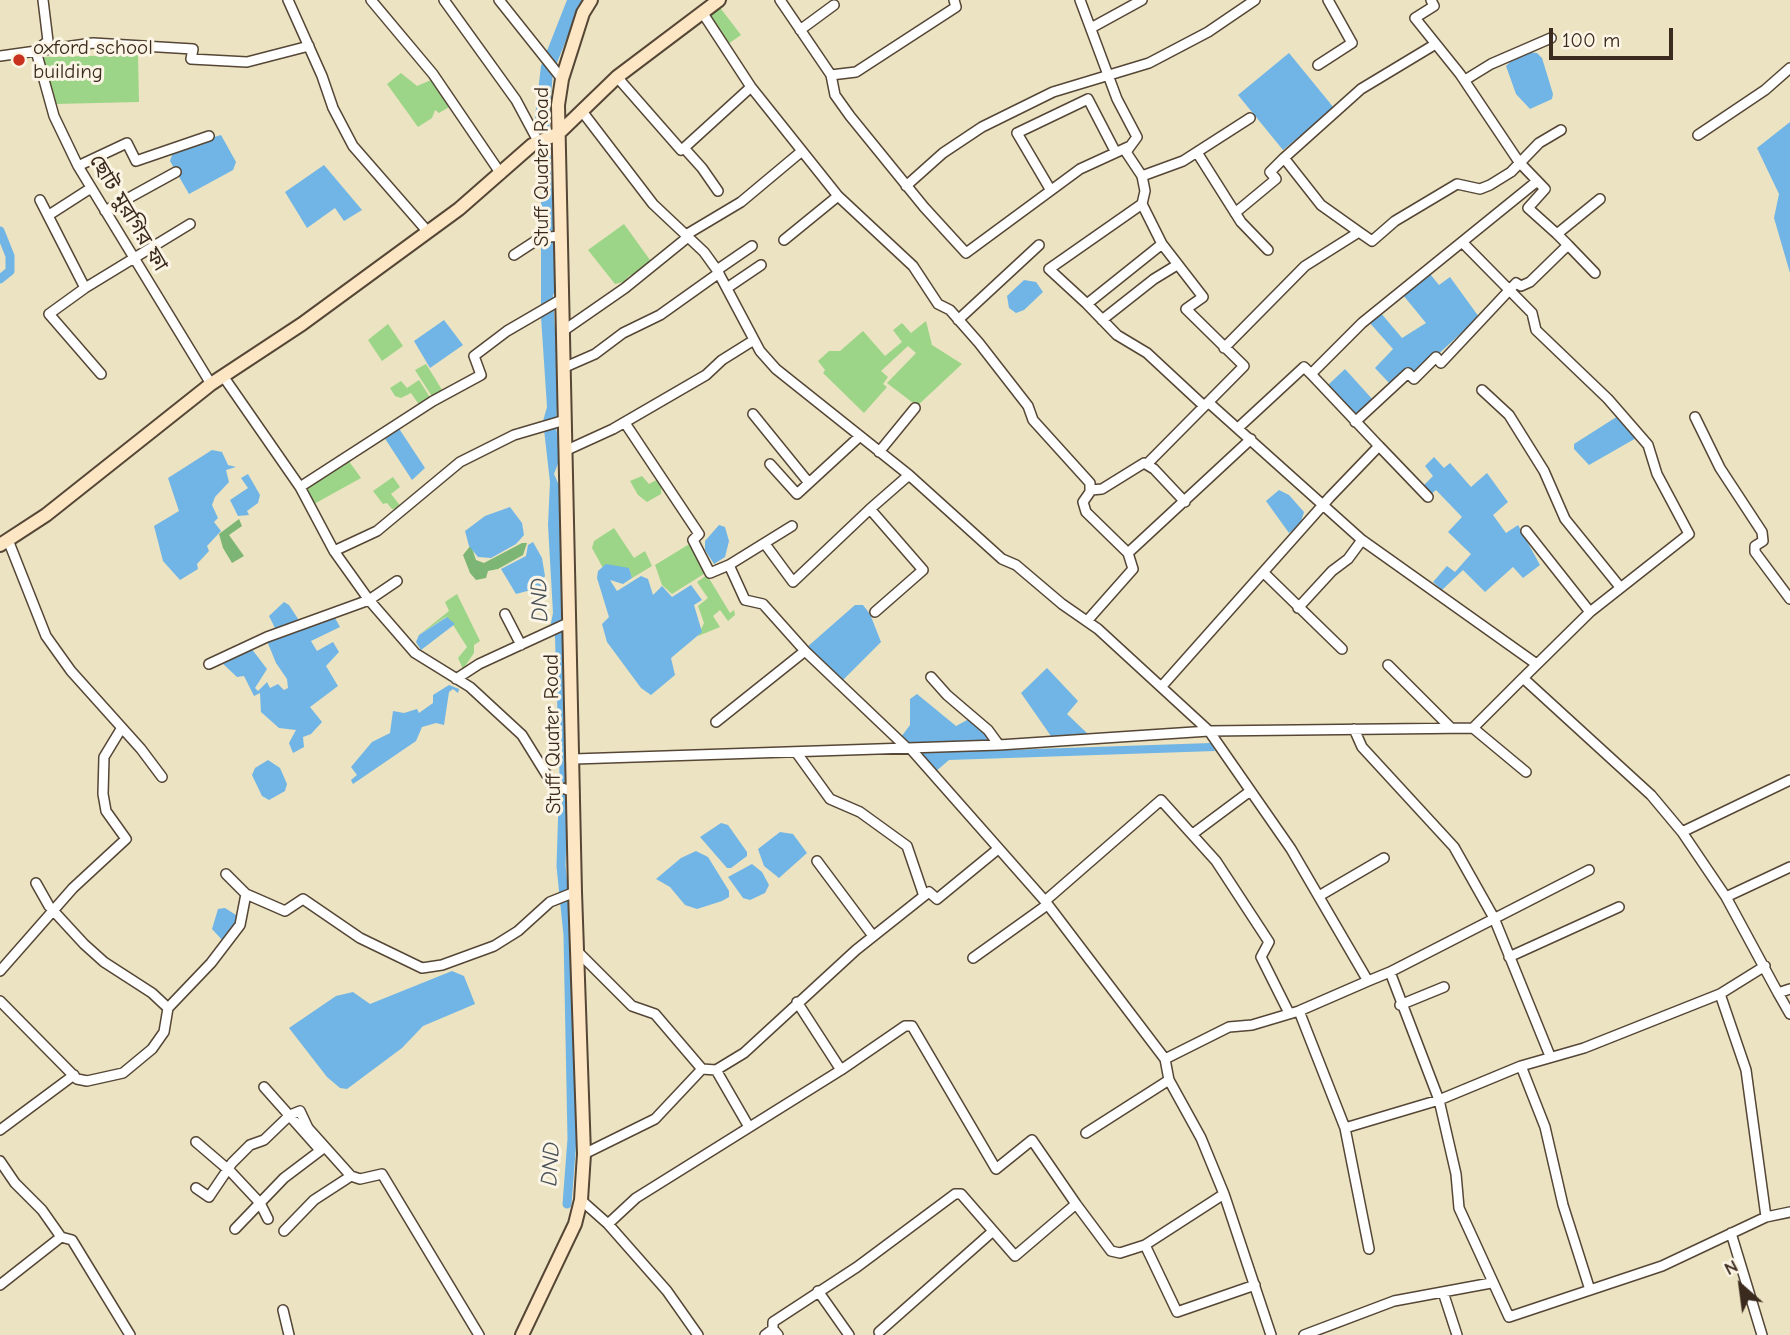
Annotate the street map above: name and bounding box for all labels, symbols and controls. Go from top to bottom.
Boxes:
scale bar [1552,14,1676,58]
text: 100 m [1562,28,1620,52]
place label: oxford school building [33,35,153,85]
marker: oxford school building [11,52,27,68]
street label: Stuff Quater Road [529,87,555,247]
street label: ছোট মুরগির ফা [83,150,173,276]
water label: DND [525,577,555,623]
street label: Stuff Quater Road [539,654,567,814]
water label: DND [536,1141,566,1187]
north arrow [1706,1251,1776,1321]
text: N [1720,1255,1742,1280]

